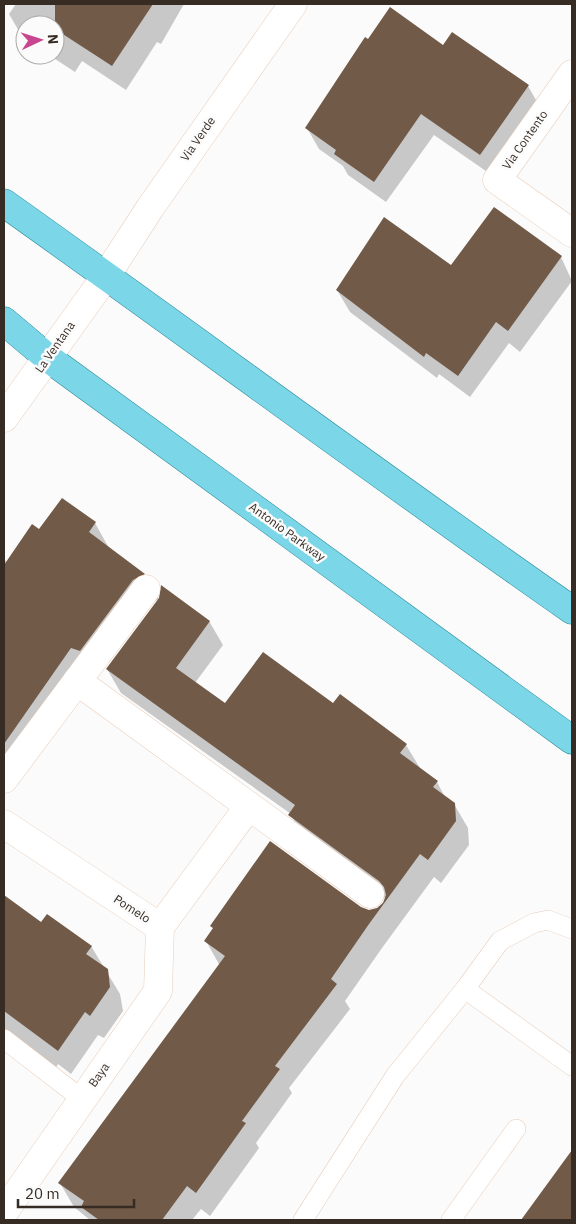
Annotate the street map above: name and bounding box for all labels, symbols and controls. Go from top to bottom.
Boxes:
north arrow [15,15,65,65]
text: N [44,33,62,45]
street label: Via Contento [499,107,551,172]
street label: Via Verde [177,113,219,164]
street label: La Ventana [31,318,78,375]
street label: Antonio Parkway [246,499,328,564]
street label: Pomelo [111,891,154,926]
street label: Baya [85,1059,113,1090]
scale bar [18,1176,134,1208]
text: 20 m [25,1184,60,1203]

